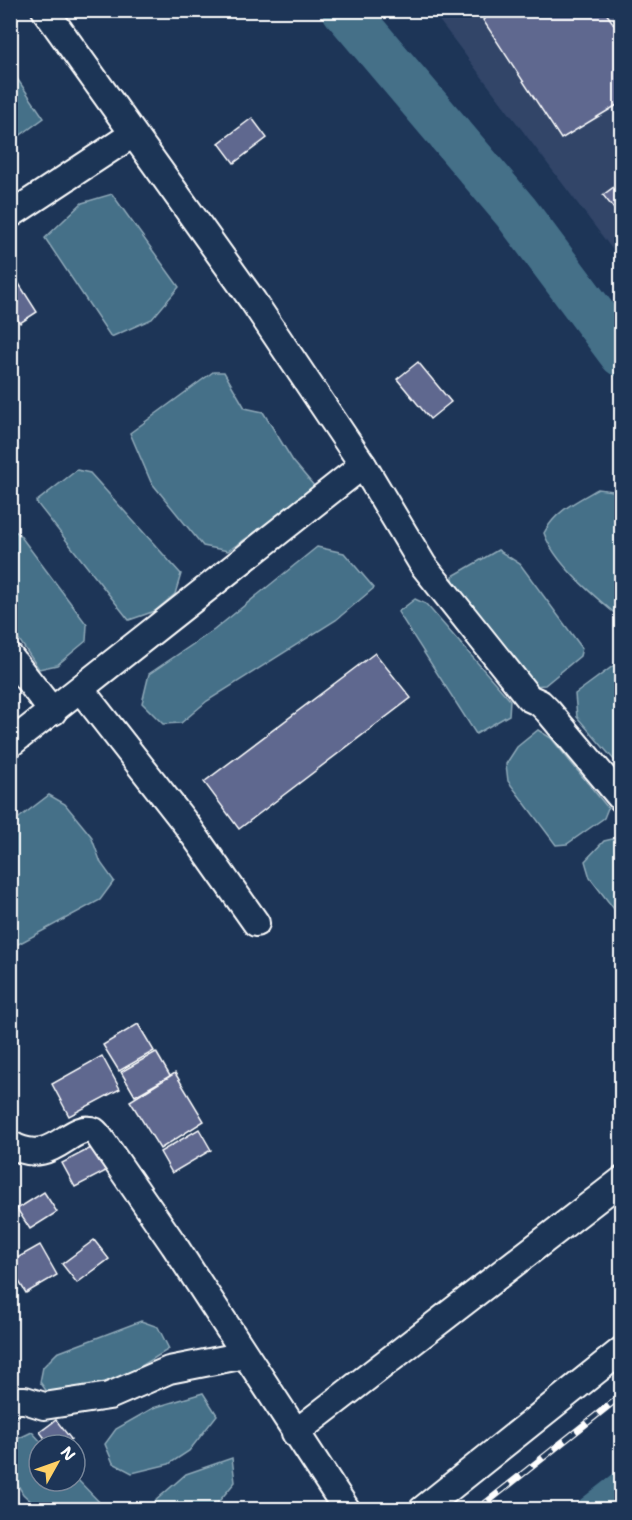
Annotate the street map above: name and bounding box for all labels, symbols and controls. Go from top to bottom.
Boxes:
north arrow [27,1433,87,1493]
text: N [56,1442,80,1465]

